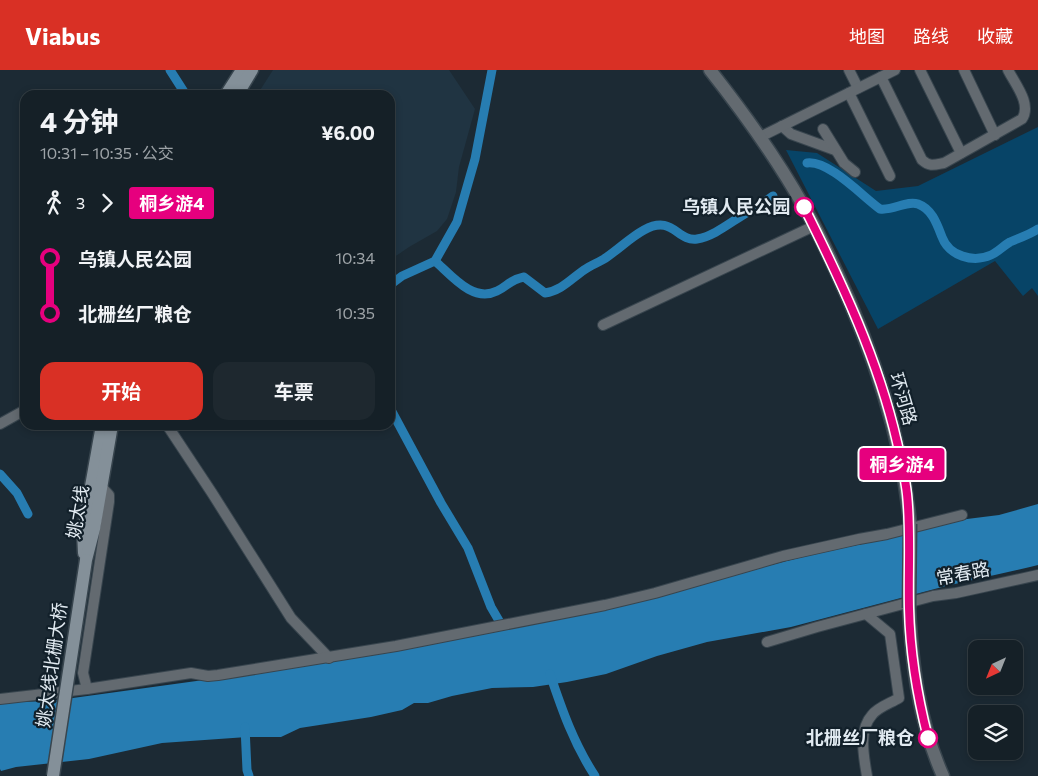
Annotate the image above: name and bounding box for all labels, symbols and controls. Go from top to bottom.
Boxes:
text: Viabus [25,21,100,50]
text: 地图 [849,25,885,47]
text: 路线 [913,25,949,47]
text: 收藏 [977,25,1013,47]
text: 4 分钟 [40,104,119,138]
text: ¥6.00 [321,121,375,144]
text: 10:31 – 10:35 · 公交 [40,143,174,162]
icon: walk [40,189,68,217]
icon: forward [93,189,121,217]
text: 桐乡游4 [139,192,204,214]
text: 3 [76,193,85,212]
place label: 乌镇人民公园 [682,195,790,217]
marker: 乌镇人民公园 [794,197,814,217]
text: 乌镇人民公园 [78,247,192,270]
text: 10:34 [335,248,375,267]
text: 北栅丝厂粮仓 [78,302,192,325]
text: 10:35 [336,303,375,322]
button: 开始 [40,362,203,420]
button: 车票 [213,362,375,420]
street label: 环河路 [886,370,922,428]
line badge: 桐乡游4 [867,448,937,480]
text: 桐乡游4 [869,453,935,475]
street label: 姚太线 [61,483,93,540]
street label: 常春路 [934,557,991,589]
street label: 姚太线北栅大桥 [31,601,71,729]
north arrow [968,640,1022,695]
map controls [968,640,1023,760]
button: layers [968,705,1023,760]
place label: 北栅丝厂粮仓 [806,726,914,748]
marker: 北栅丝厂粮仓 [918,728,938,748]

